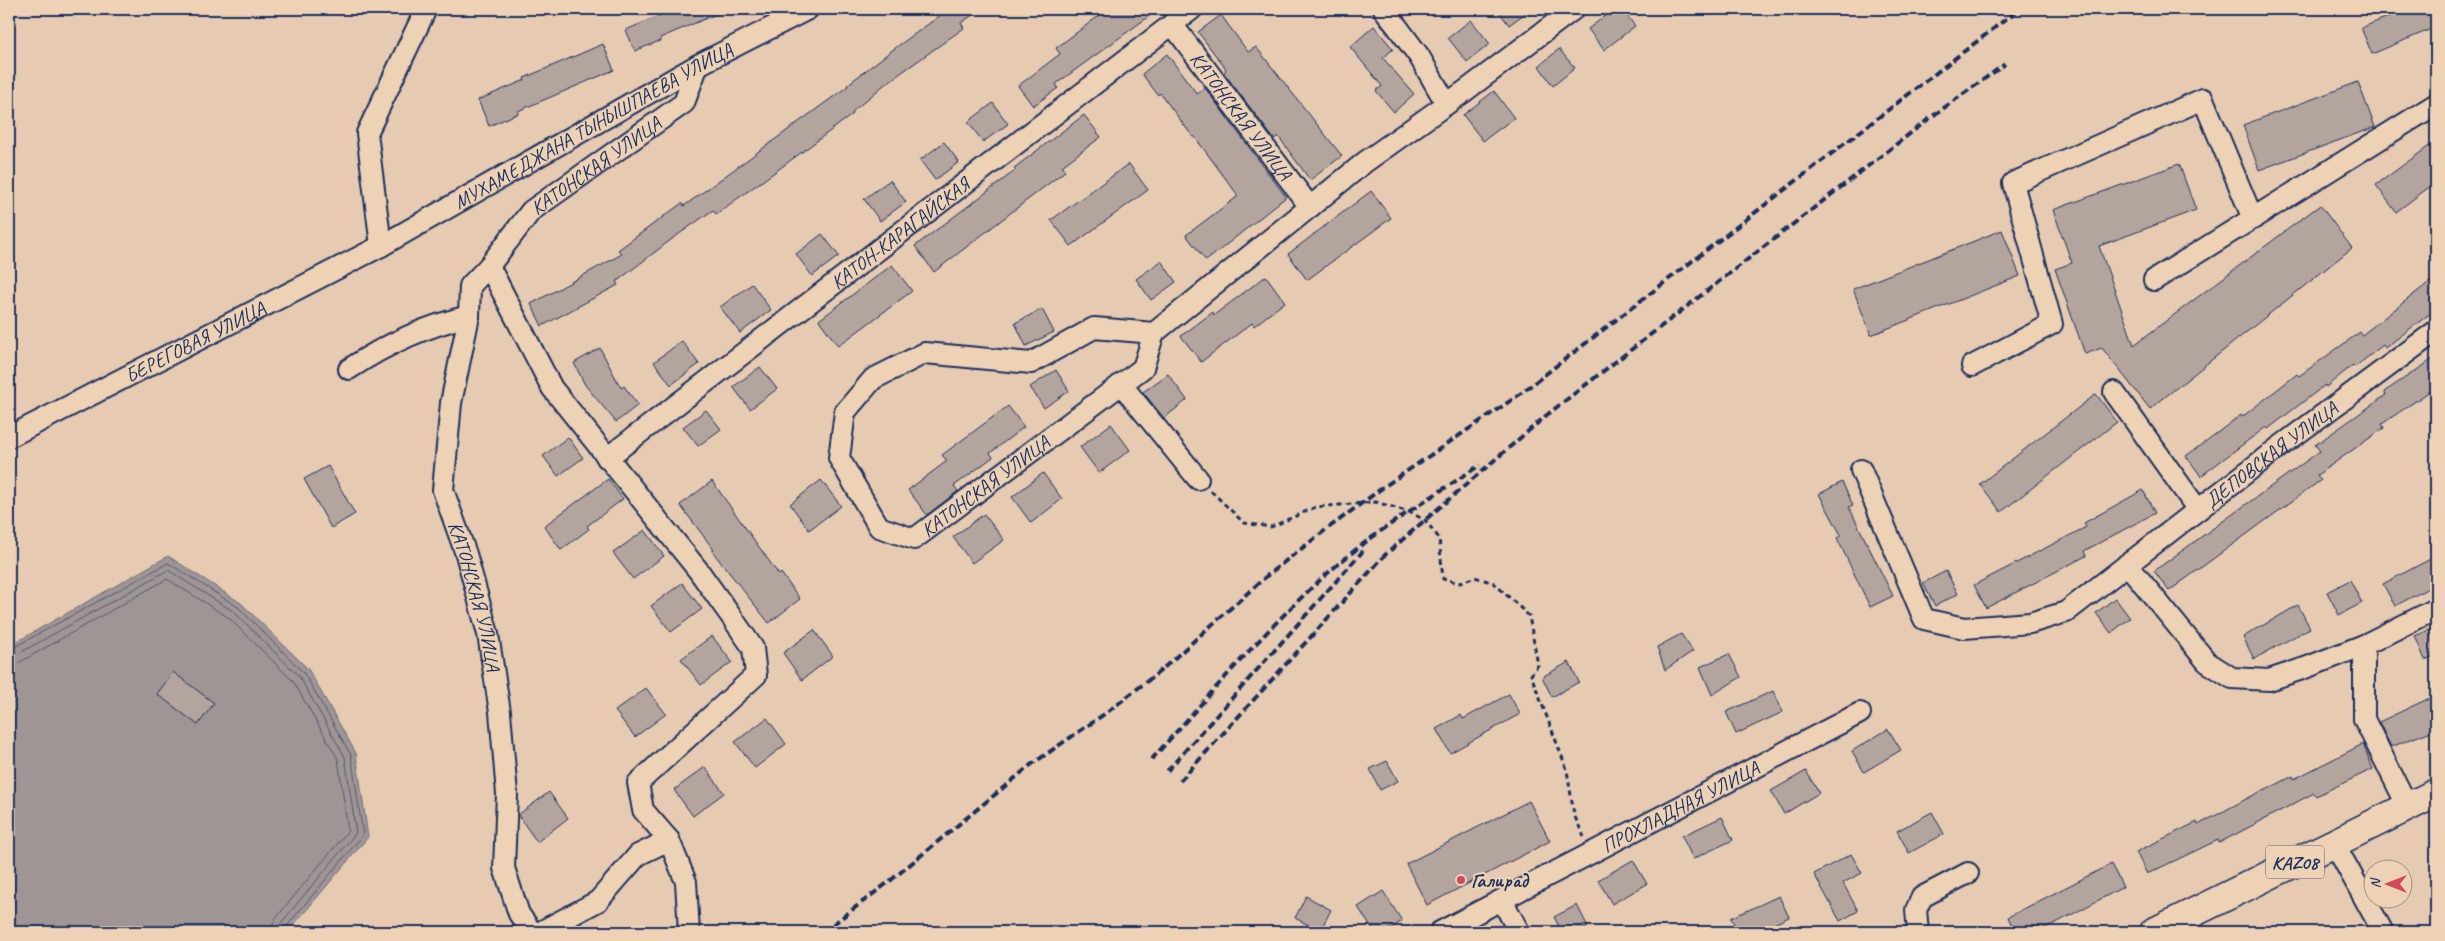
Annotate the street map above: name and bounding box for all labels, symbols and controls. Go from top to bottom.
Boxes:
street label: МУХАМЕДЖАНА ТЫНЫШПАЕВА УЛИЦА [449,37,738,215]
street label: КАТОНСКАЯ УЛИЦА [1184,47,1298,186]
street label: КАТОНСКАЯ УЛИЦА [526,111,667,220]
street label: КАТОН-КАРАГАЙСКАЯ [826,171,977,295]
street label: БЕРЕГОВАЯ УЛИЦА [121,295,270,388]
street label: ДЕПОВСКАЯ УЛИЦА [2199,396,2343,513]
street label: КАТОНСКАЯ УЛИЦА [916,430,1055,542]
street label: КАТОНСКАЯ УЛИЦА [442,518,506,674]
street label: ПРОХЛАДНАЯ УЛИЦА [1598,755,1764,858]
road number: KAZ08 [2266,846,2324,879]
north arrow [2362,858,2412,908]
place label: Галирад [1471,868,1530,893]
marker: Галирад [1455,874,1467,886]
text: N [2367,877,2384,888]

